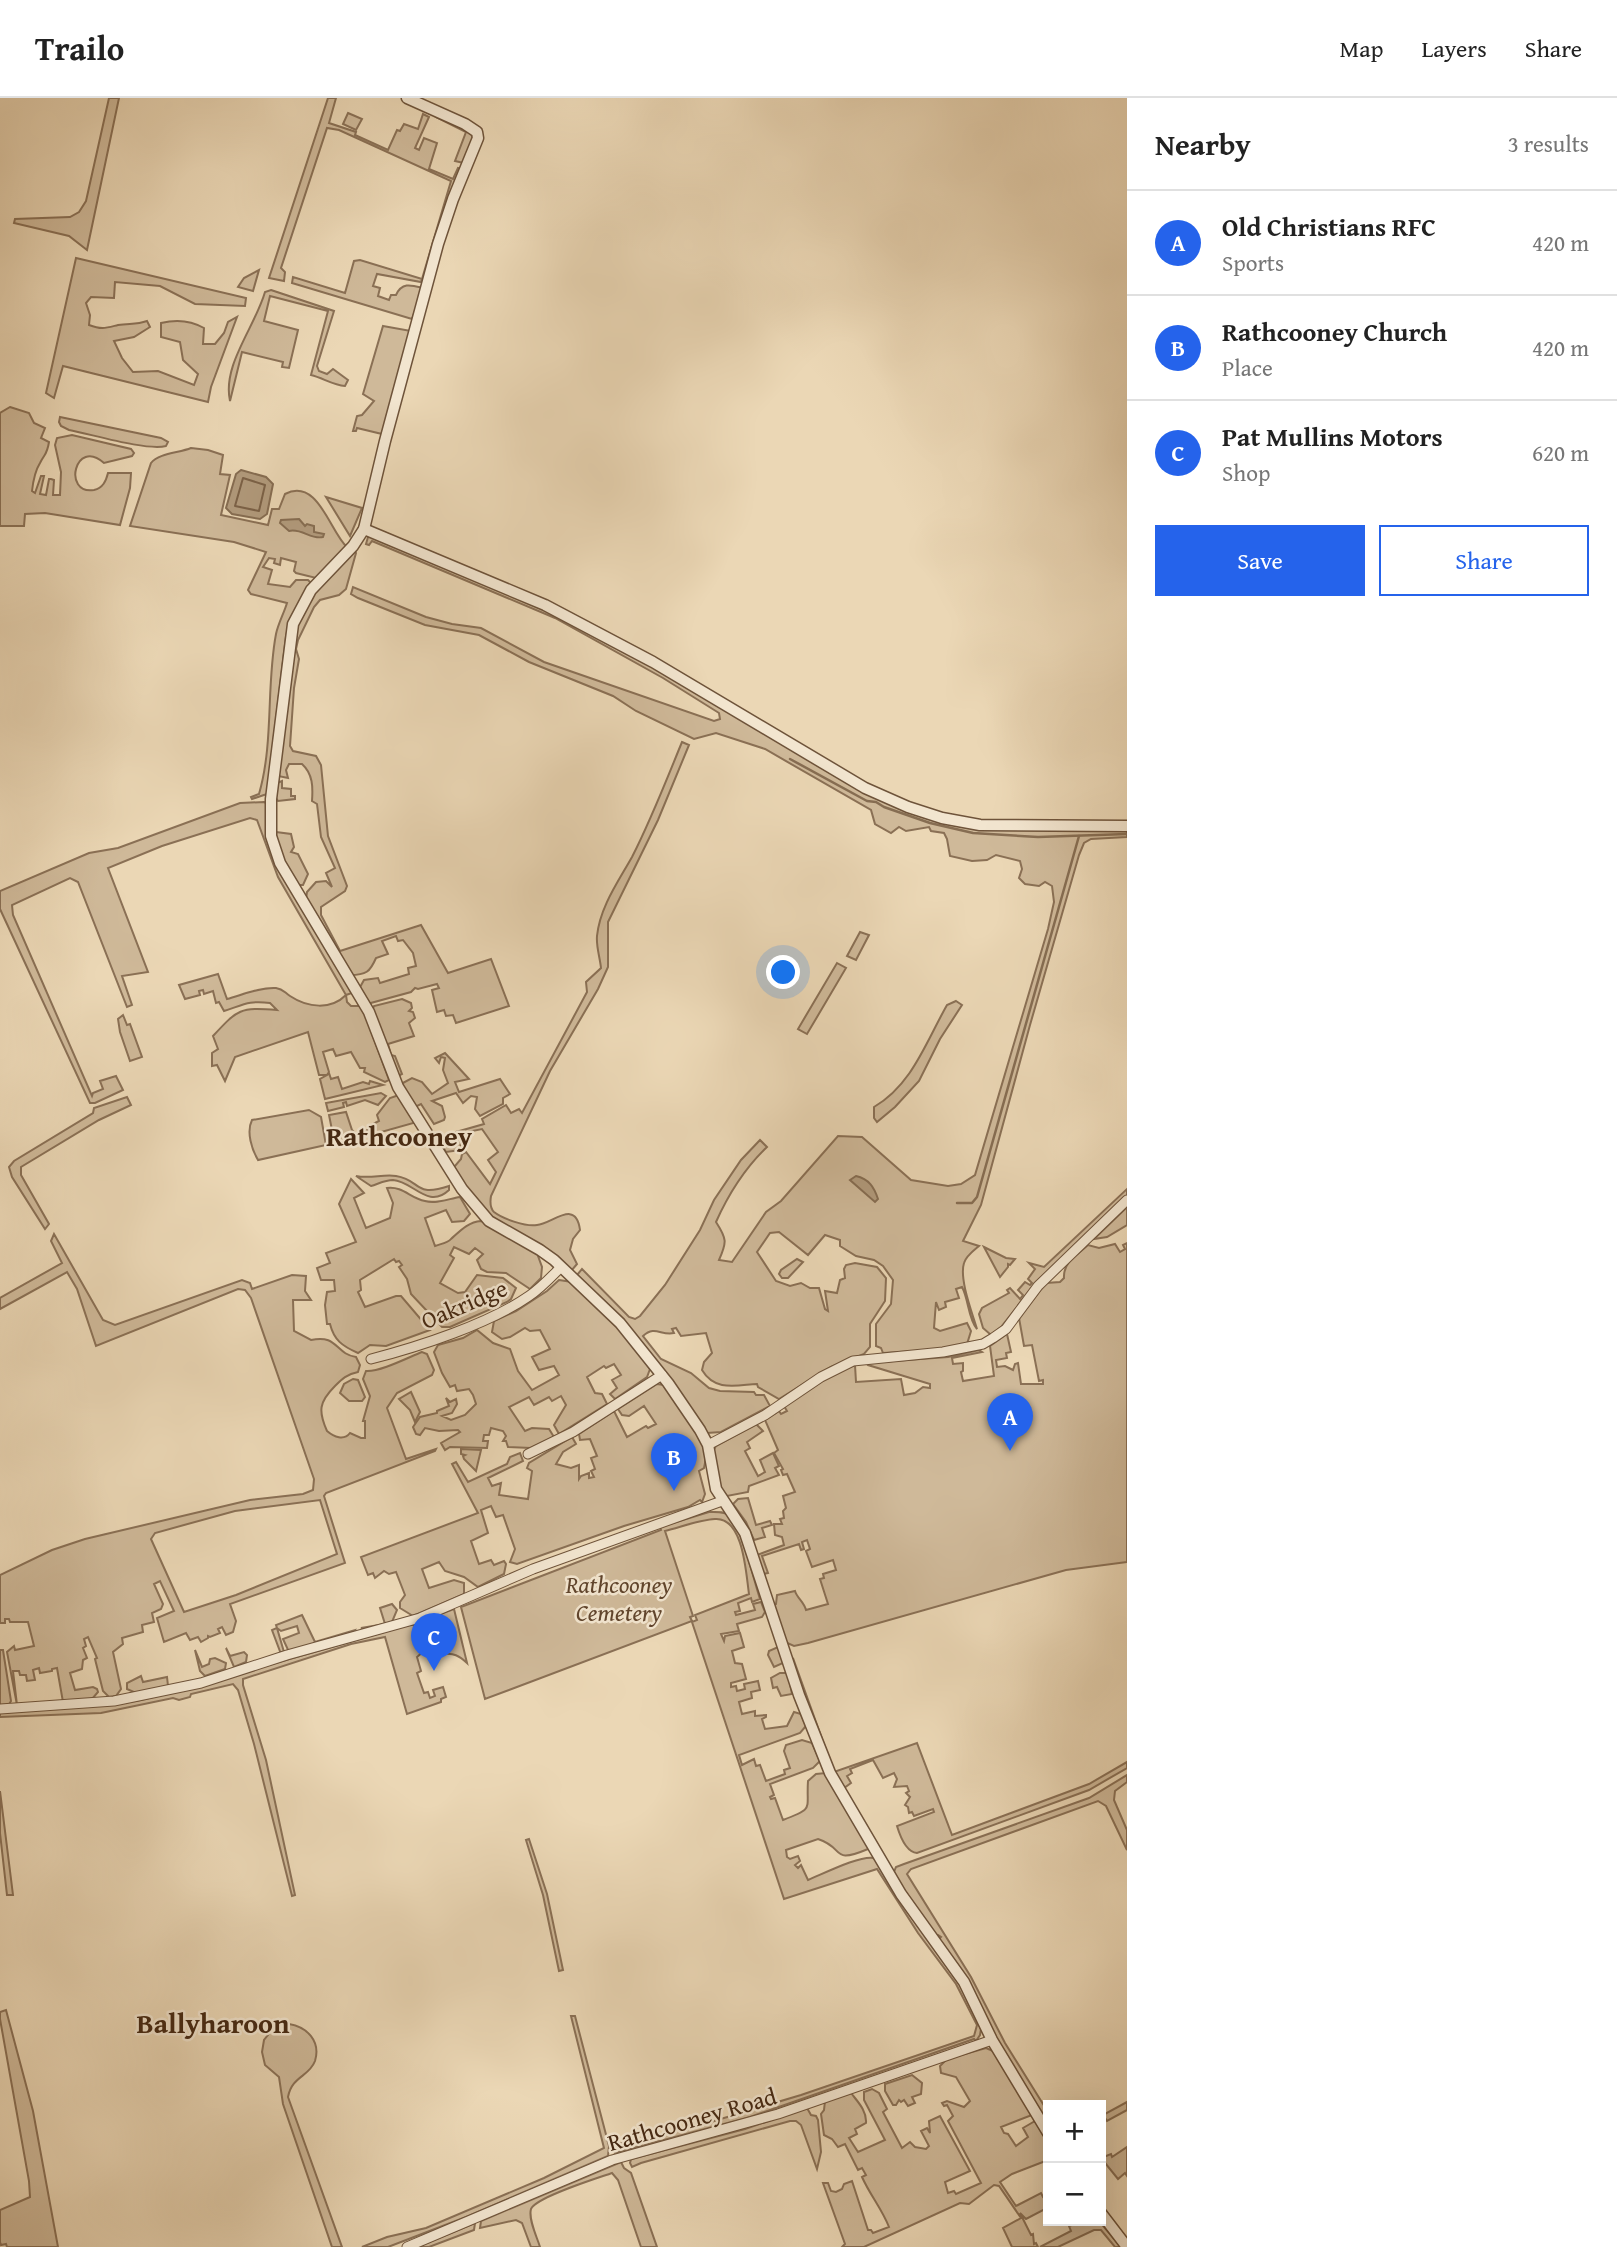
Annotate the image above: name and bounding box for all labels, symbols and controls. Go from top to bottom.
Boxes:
text: Trailo [35,24,124,72]
text: Map [1340,31,1383,66]
text: Layers [1421,31,1487,66]
text: Share [1525,31,1582,66]
text: Nearby [1155,122,1251,166]
text: 3 results [1508,127,1589,160]
text: Old Christians RFC [1222,207,1436,246]
text: A [1171,226,1185,259]
text: 420 m [1532,226,1589,259]
text: Sports [1222,246,1284,279]
text: Rathcooney Church [1222,312,1447,351]
text: B [1171,331,1185,364]
text: 420 m [1532,331,1589,364]
text: Place [1222,351,1273,384]
text: Pat Mullins Motors [1222,417,1443,456]
text: C [1171,436,1185,469]
text: 620 m [1532,436,1589,469]
text: Shop [1222,456,1270,489]
button: Save [1155,525,1365,596]
button: Share [1379,525,1589,596]
your location [766,955,800,989]
district label: Rathcooney [326,1115,473,1156]
street label: Oakridge [415,1270,513,1338]
pin: A [987,1393,1033,1451]
pin: B [651,1433,697,1491]
park label: Rathcooney Cemetery [565,1567,672,1630]
pin: C [411,1613,457,1671]
district label: Ballyharoon [136,2002,290,2043]
street label: Rathcooney Road [603,2078,781,2160]
map controls [1043,2100,1106,2226]
button: + [1043,2100,1106,2163]
button: − [1043,2163,1106,2226]

